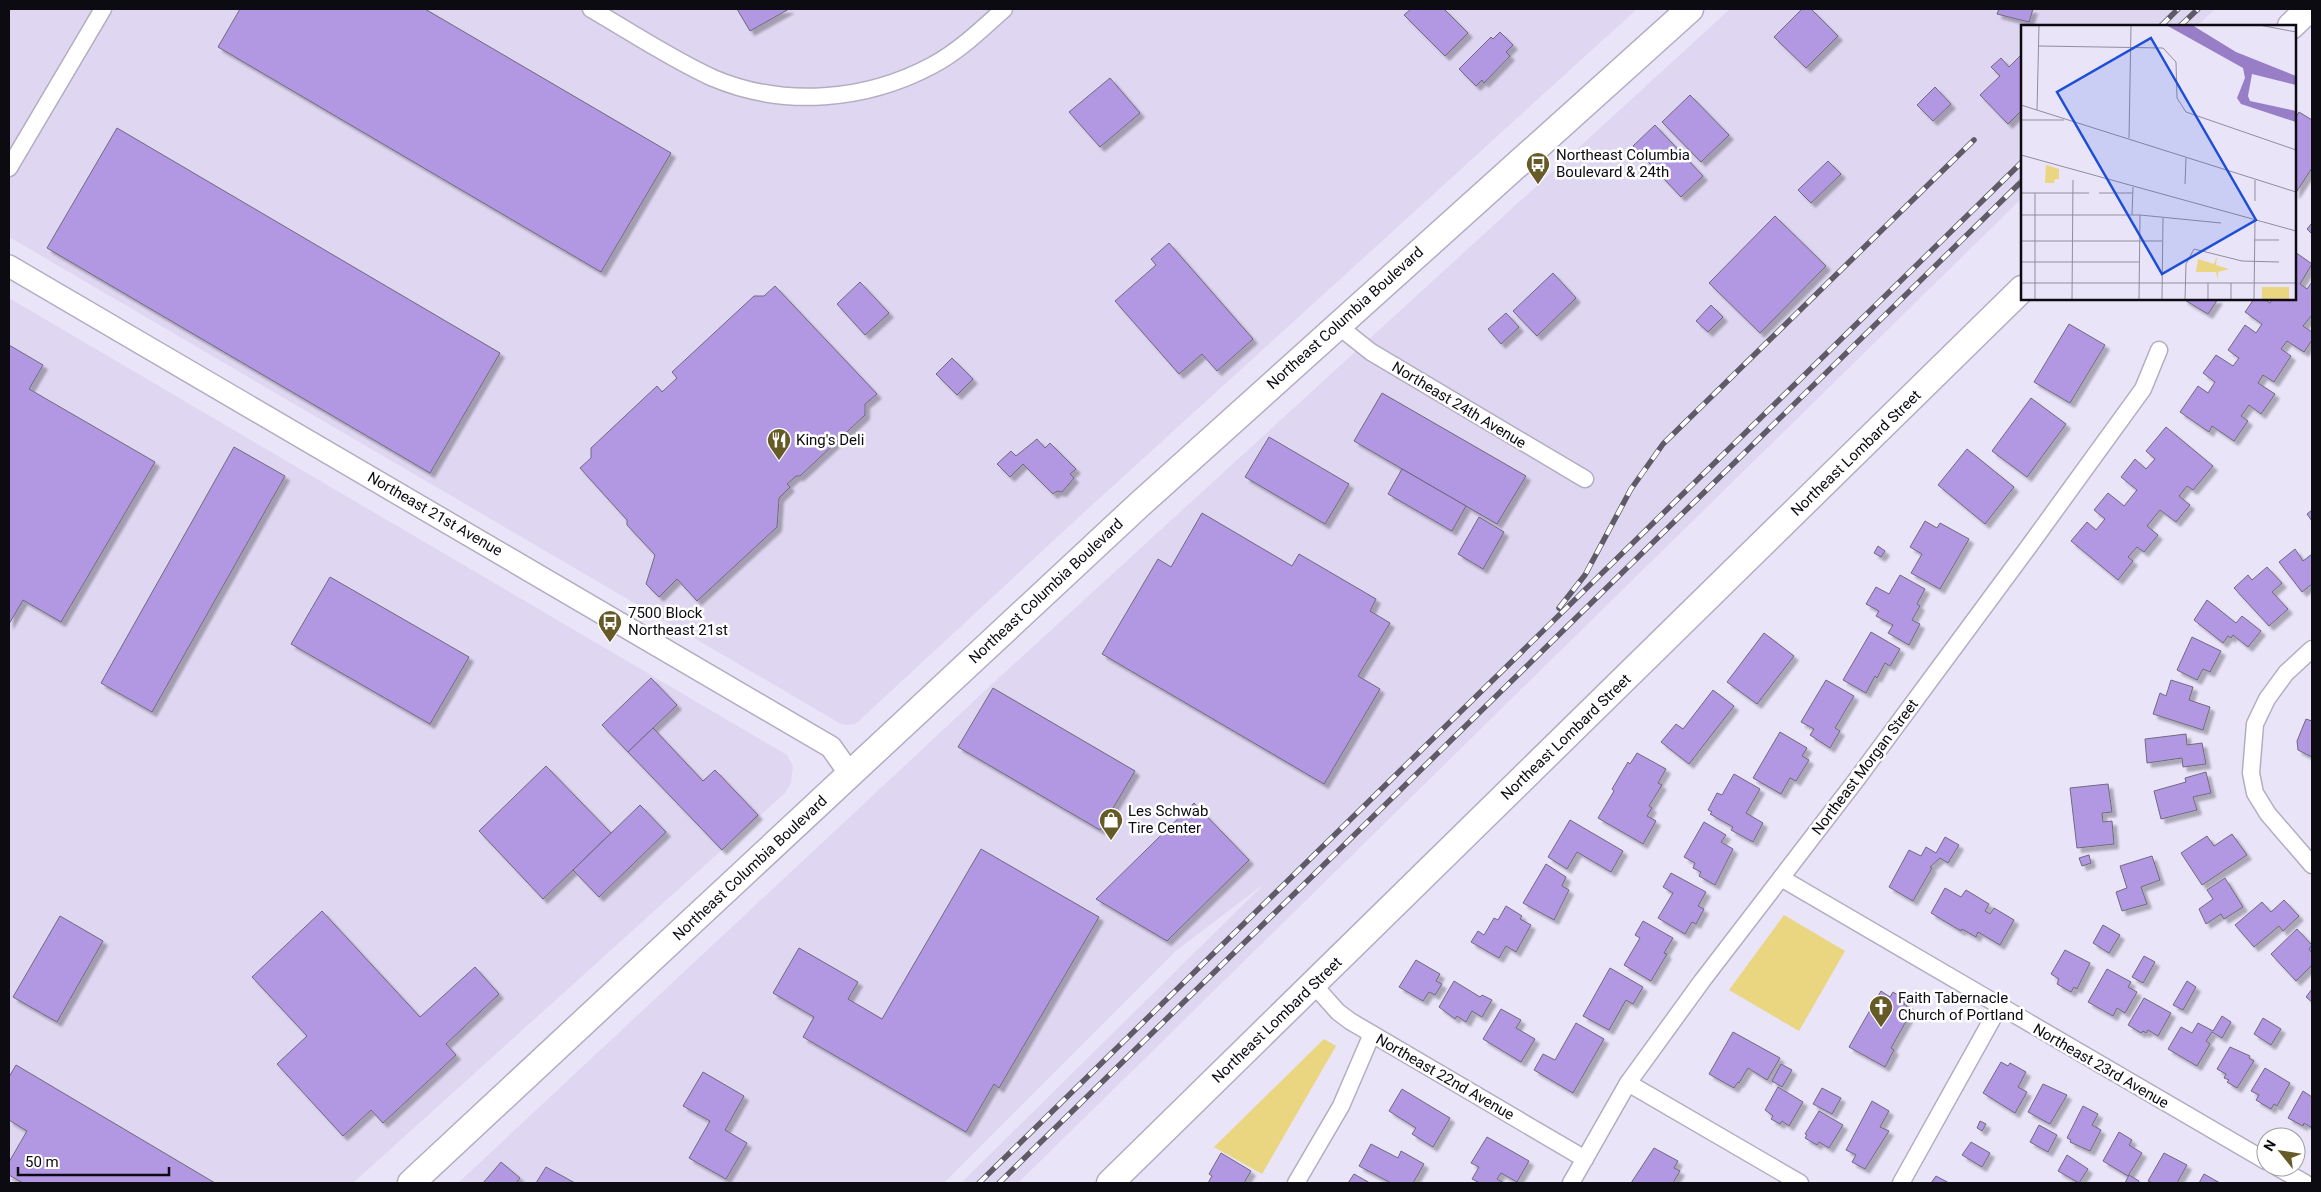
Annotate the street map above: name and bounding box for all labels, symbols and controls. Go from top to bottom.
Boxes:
inset map [2021,25,2296,300]
place label: Northeast Columbia Boulevard & 24th [1556,146,1690,181]
bus stop icon: Northeast Columbia Boulevard & 24th [1525,151,1551,185]
street label: Northeast Columbia Boulevard [1263,243,1427,393]
street label: Northeast 24th Avenue [1389,358,1529,452]
street label: Northeast Lombard Street [1787,386,1925,520]
restaurant icon: King's Deli [766,427,792,461]
place label: King's Deli [796,431,864,449]
street label: Northeast 21st Avenue [364,468,506,560]
street label: Northeast Columbia Boulevard [965,515,1127,667]
place label: 7500 Block Northeast 21st [628,604,728,639]
bus stop icon: 7500 Block Northeast 21st [597,609,623,643]
street label: Northeast Lombard Street [1497,670,1635,804]
street label: Northeast Morgan Street [1808,696,1922,838]
street label: Northeast Columbia Boulevard [669,792,831,944]
place label: Les Schwab Tire Center [1128,802,1208,837]
shop icon: Les Schwab Tire Center [1098,807,1124,841]
street label: Northeast Lombard Street [1208,953,1346,1087]
place label: Faith Tabernacle Church of Portland [1898,989,2023,1024]
church icon: Faith Tabernacle Church of Portland [1868,994,1894,1028]
street label: Northeast 23rd Avenue [2030,1020,2172,1112]
street label: Northeast 22nd Avenue [1373,1030,1517,1124]
north arrow [2256,1127,2306,1177]
text: N [2260,1137,2279,1154]
scale bar [18,1144,169,1176]
text: 50 m [25,1153,59,1171]

